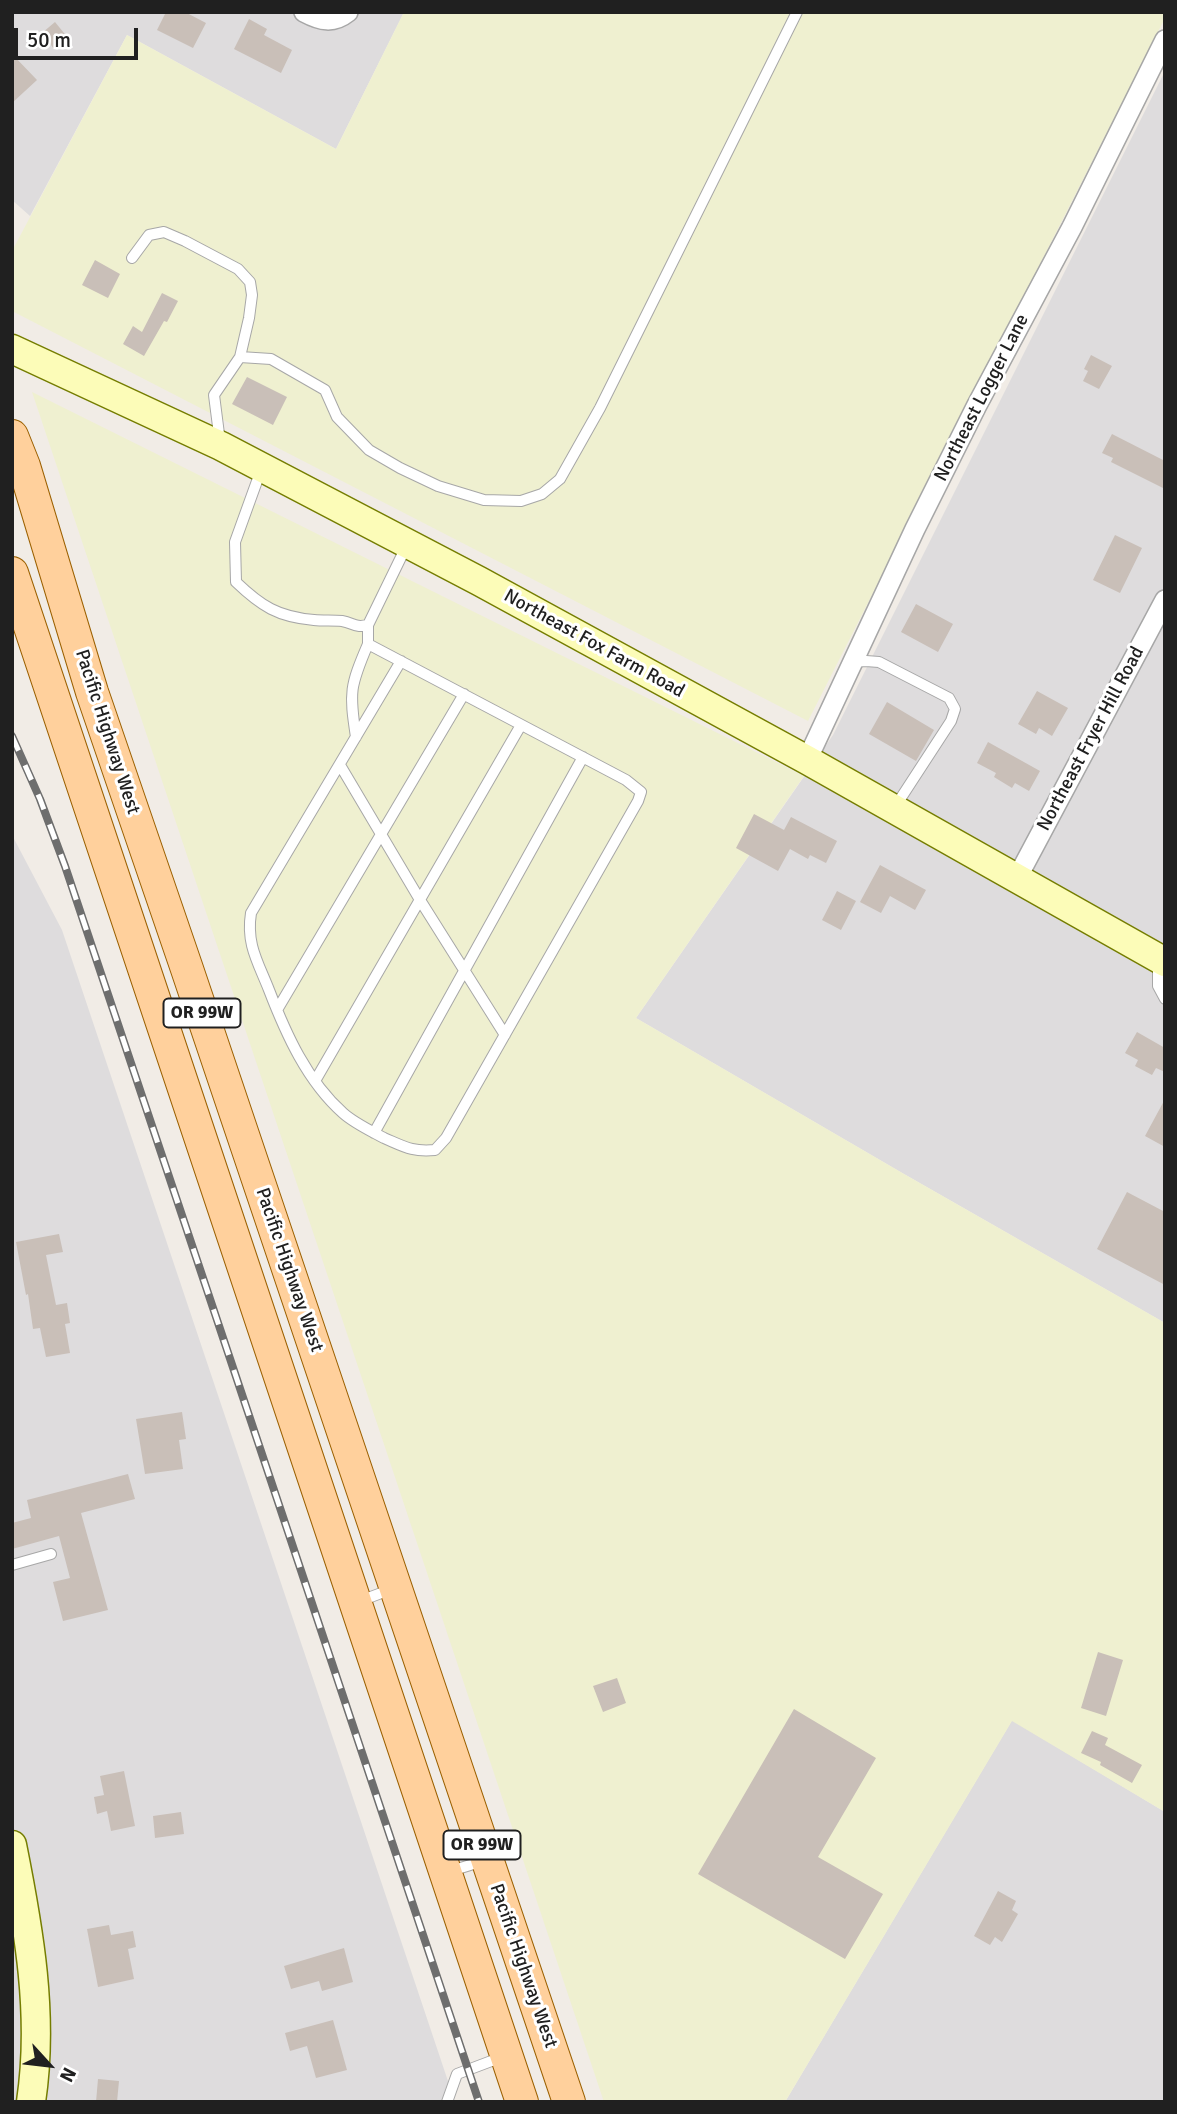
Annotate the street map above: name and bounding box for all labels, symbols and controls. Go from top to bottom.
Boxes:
scale bar [18,14,142,58]
text: 50 m [27,27,71,53]
street label: Northeast Logger Lane [930,311,1034,485]
street label: Northeast Fox Farm Road [500,585,688,703]
street label: Northeast Fryer Hill Road [1033,643,1149,835]
street label: Pacific Highway West [70,647,144,817]
road number: OR 99W [164,998,241,1028]
street label: Pacific Highway West [250,1185,328,1355]
road number: OR 99W [444,1830,520,1859]
street label: Pacific Highway West [484,1881,562,2051]
north arrow [14,2030,84,2100]
text: N [54,2063,81,2086]

